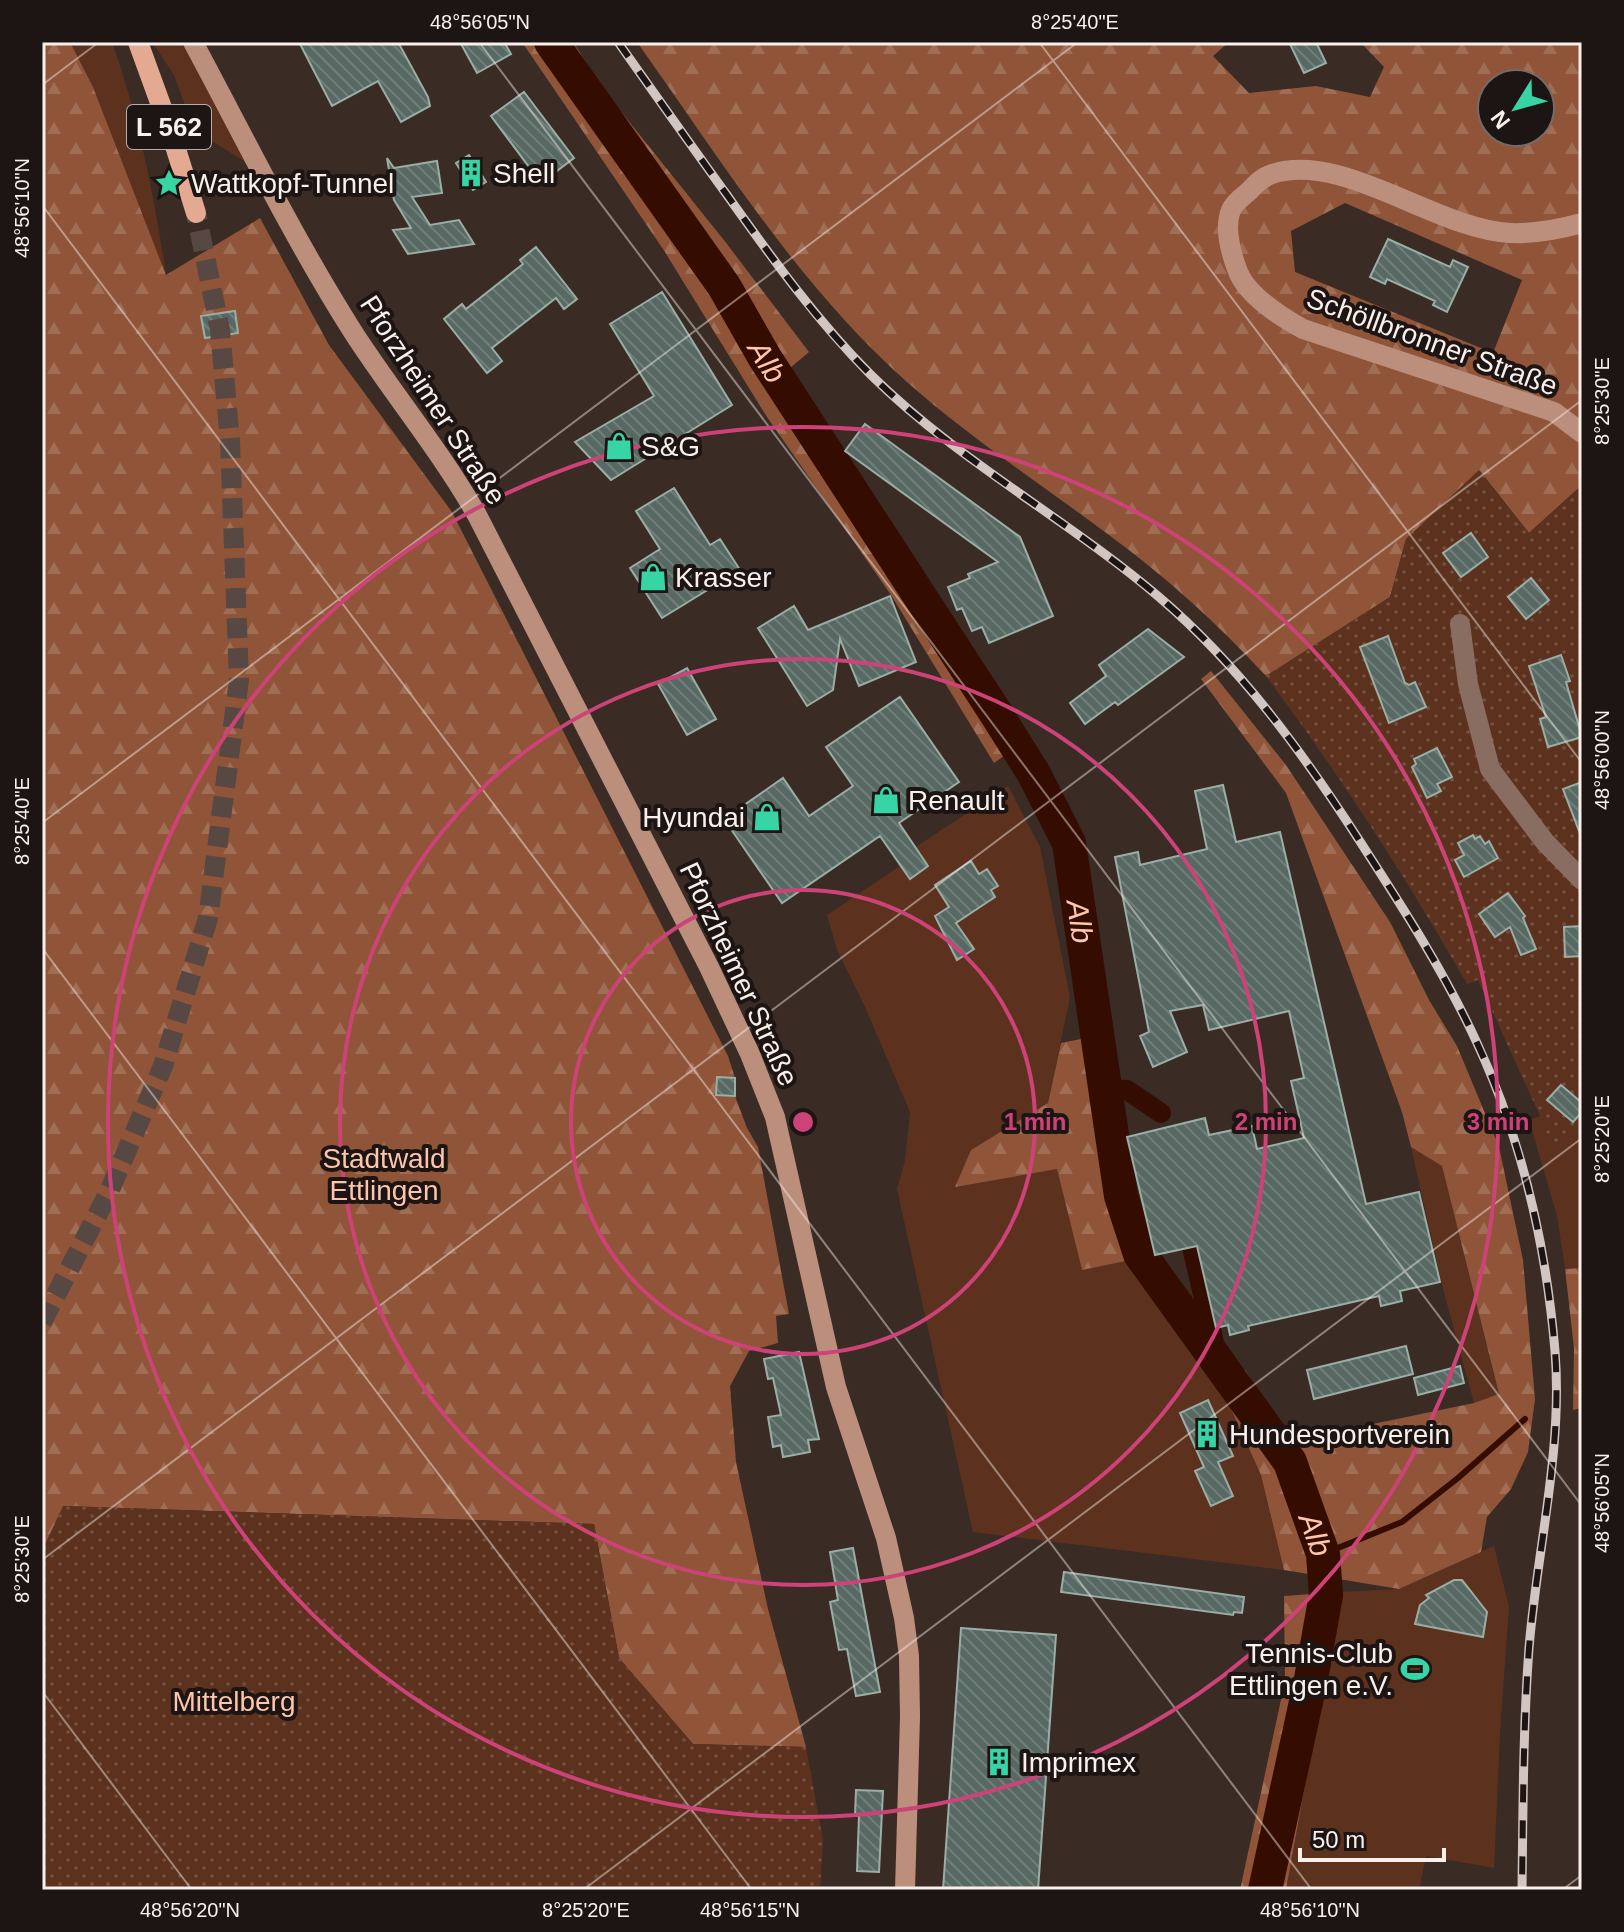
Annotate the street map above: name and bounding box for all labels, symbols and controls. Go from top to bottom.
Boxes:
text: 48°56'05"N [430,11,530,33]
text: 8°25'40"E [1031,11,1119,33]
north arrow [1476,68,1556,148]
road number: L 562 [127,105,211,149]
text: N [1486,106,1515,134]
text: 48°56'10"N [11,158,33,258]
building icon: Shell [456,158,486,188]
place label: Shell [493,158,555,189]
place icon: Wattkopf-Tunnel [154,168,184,198]
place label: Wattkopf-Tunnel [191,168,394,199]
street label: Schöllbronner Straße [1302,282,1562,402]
street label: Pforzheimer Straße [354,290,512,510]
water label: Alb [741,333,793,389]
text: 8°25'30"E [1591,357,1613,445]
shop icon: S&G [604,431,634,461]
place label: S&G [641,431,700,462]
shop icon: Krasser [638,562,668,592]
place label: Krasser [675,562,771,593]
text: 48°56'00"N [1591,710,1613,810]
text: 8°25'40"E [11,777,33,865]
shop icon: Renault [871,785,901,815]
place label: Renault [908,785,1005,816]
place label: Hyundai [642,802,745,833]
shop icon: Hyundai [752,802,782,832]
street label: Pforzheimer Straße [674,857,804,1091]
water label: Alb [1061,896,1100,945]
text: 8°25'20"E [1591,1095,1613,1183]
centre of rings [789,1108,817,1136]
text: 1 min [1004,1108,1066,1135]
text: 2 min [1235,1108,1297,1135]
text: 3 min [1467,1108,1529,1135]
park label: Stadtwald Ettlingen [323,1143,445,1206]
building icon: Hundesportverein [1192,1419,1222,1449]
place label: Hundesportverein [1229,1419,1450,1450]
text: 48°56'05"N [1591,1453,1613,1553]
water label: Alb [1292,1507,1339,1560]
text: 8°25'30"E [11,1515,33,1603]
place label: Tennis-Club Ettlingen e.V. [1229,1638,1393,1701]
sports icon: Tennis-Club Ettlingen e.V. [1400,1654,1430,1684]
park label: Mittelberg [173,1686,295,1717]
building icon: Imprimex [984,1747,1014,1777]
place label: Imprimex [1021,1747,1136,1778]
scale bar [1300,1812,1444,1862]
text: 50 m [1312,1826,1365,1853]
text: 48°56'20"N [140,1899,240,1921]
text: 8°25'20"E [542,1899,630,1921]
text: 48°56'15"N [700,1899,800,1921]
text: 48°56'10"N [1260,1899,1360,1921]

